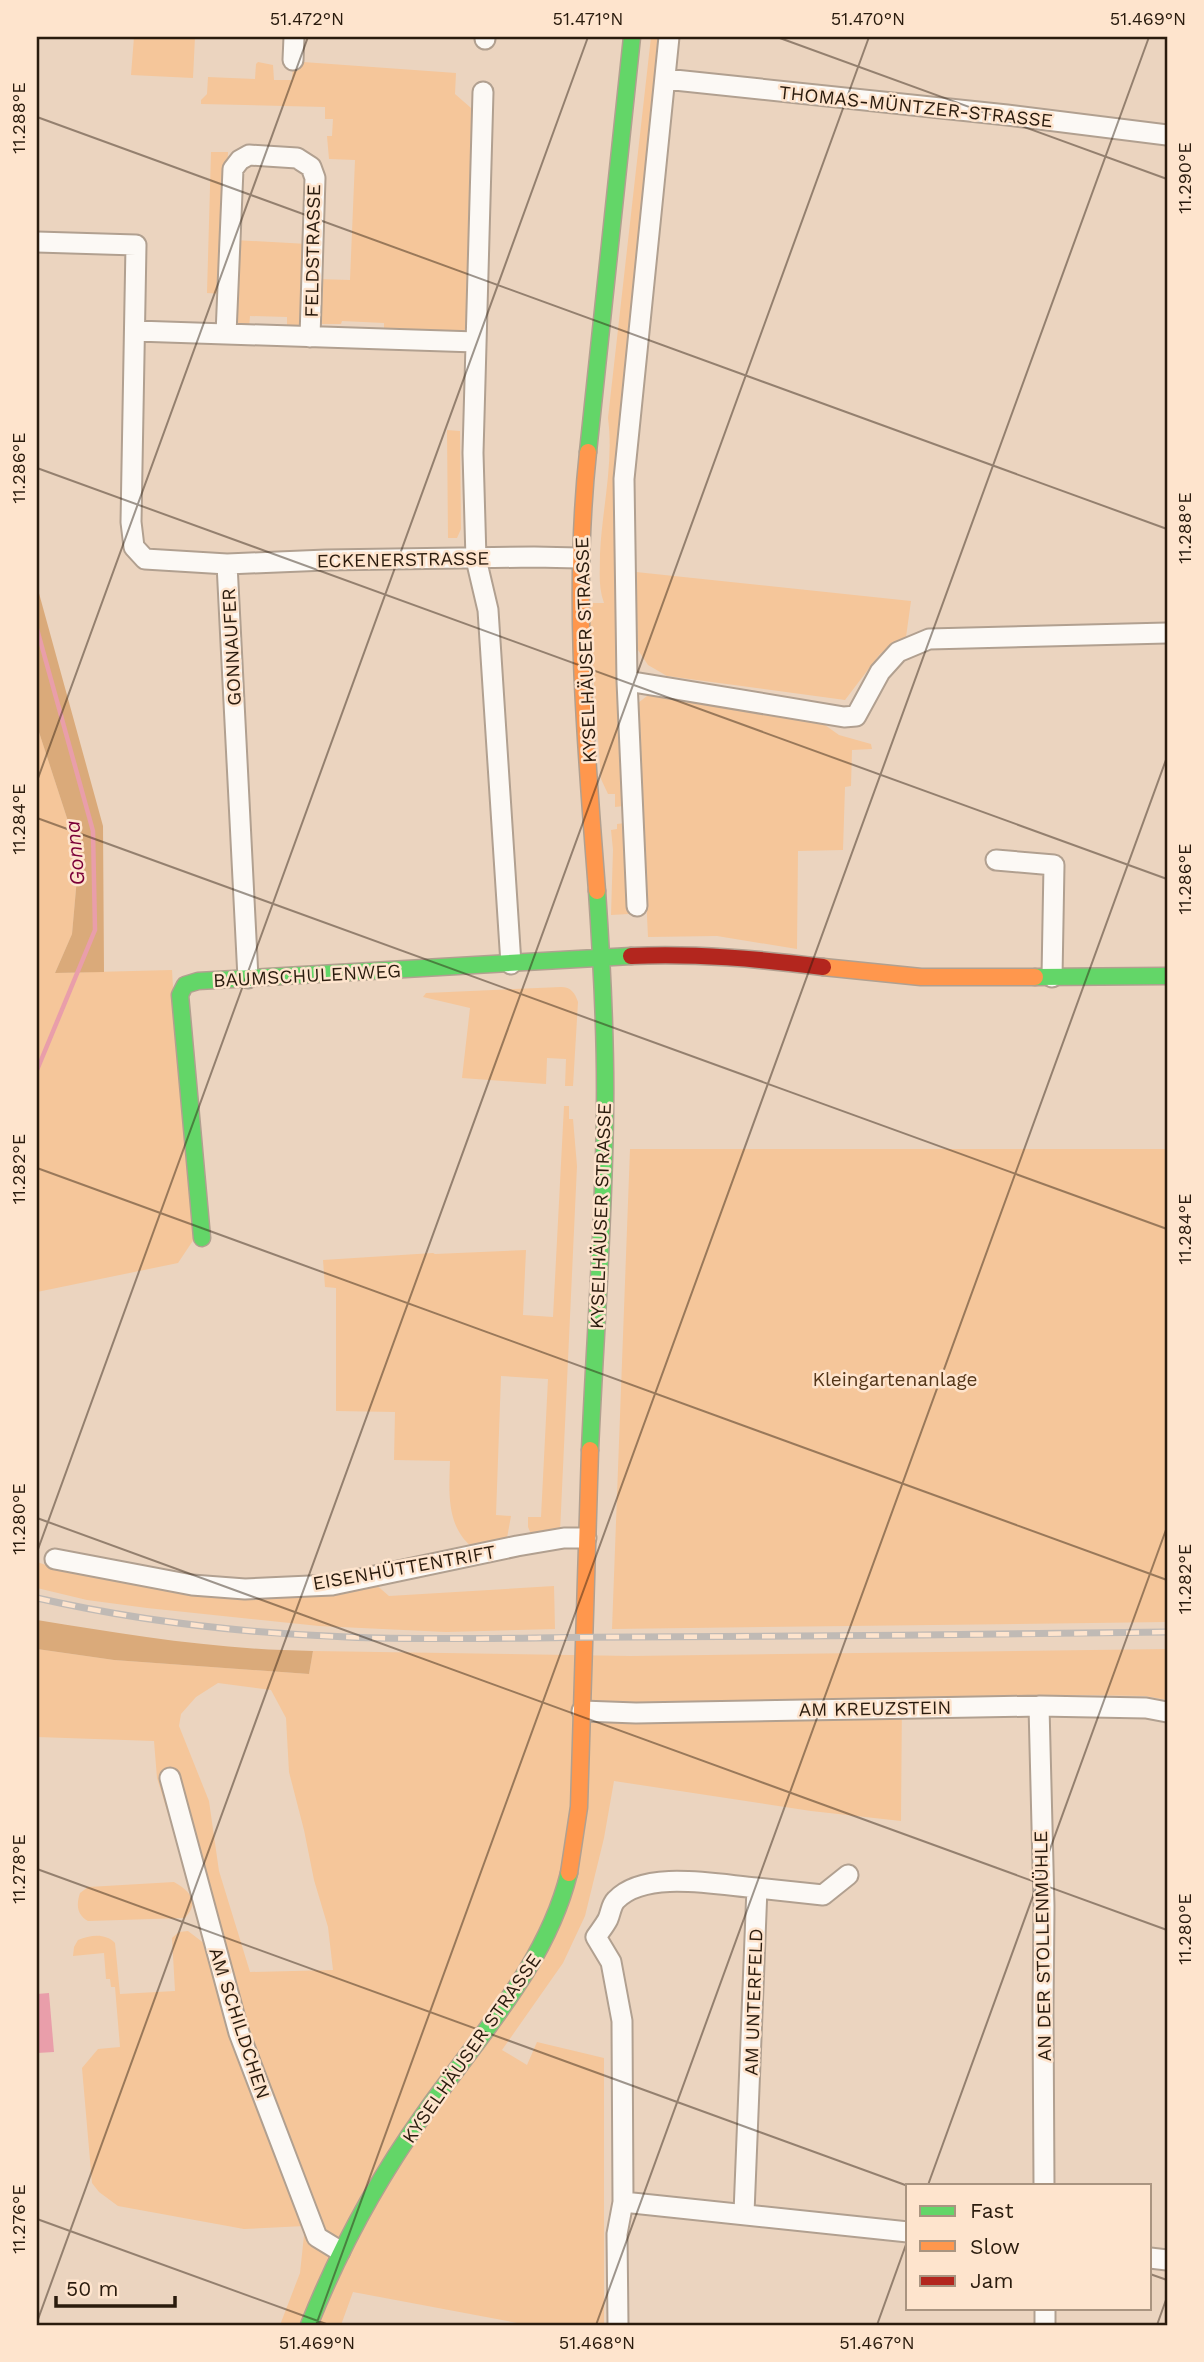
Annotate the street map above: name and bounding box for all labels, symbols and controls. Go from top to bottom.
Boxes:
text: 51.472°N [270,8,344,29]
text: 51.471°N [553,8,623,29]
text: 51.470°N [831,8,905,29]
text: 51.469°N [1110,8,1186,29]
street label: THOMAS-MÜNTZER-STRASSE [778,81,1054,132]
text: 11.288°E [8,82,29,154]
text: 11.290°E [1174,142,1195,214]
street label: FELDSTRASSE [300,184,325,318]
text: 11.286°E [8,432,29,504]
text: 11.288°E [1174,492,1195,564]
street label: KYSELHÄUSER STRASSE [570,537,601,763]
street label: ECKENERSTRASSE [316,546,490,573]
street label: GONNAUFER [217,588,246,706]
text: 11.284°E [8,783,29,855]
water label: Gonna [59,819,90,887]
text: 11.286°E [1174,843,1195,915]
street label: BAUMSCHULENWEG [213,959,401,992]
street label: KYSELHÄUSER STRASSE [585,1103,616,1329]
text: 11.282°E [8,1134,29,1204]
text: 11.284°E [1174,1193,1195,1265]
park label: Kleingartenanlage [813,1368,977,1391]
text: 11.280°E [8,1483,29,1555]
street label: EISENHÜTTENTRIFT [311,1540,497,1595]
text: 11.282°E [1174,1544,1195,1614]
street label: AM KREUZSTEIN [798,1696,952,1721]
street label: AN DER STOLLENMÜHLE [1029,1830,1056,2062]
text: 11.278°E [8,1834,29,1904]
text: 11.280°E [1174,1893,1195,1965]
street label: AM UNTERFELD [739,1928,768,2076]
street label: AM SCHILDCHEN [204,1944,275,2102]
street label: KYSELHÄUSER STRASSE [397,1949,546,2148]
text: 11.276°E [8,2184,29,2254]
legend [906,2184,1152,2310]
text: Fast [970,2198,1014,2223]
text: Slow [970,2234,1020,2259]
scale bar [56,2264,175,2308]
text: Jam [970,2268,1013,2293]
text: 50 m [66,2276,118,2301]
text: 51.469°N [279,2332,355,2353]
text: 51.468°N [559,2332,635,2353]
text: 51.467°N [839,2332,915,2353]

